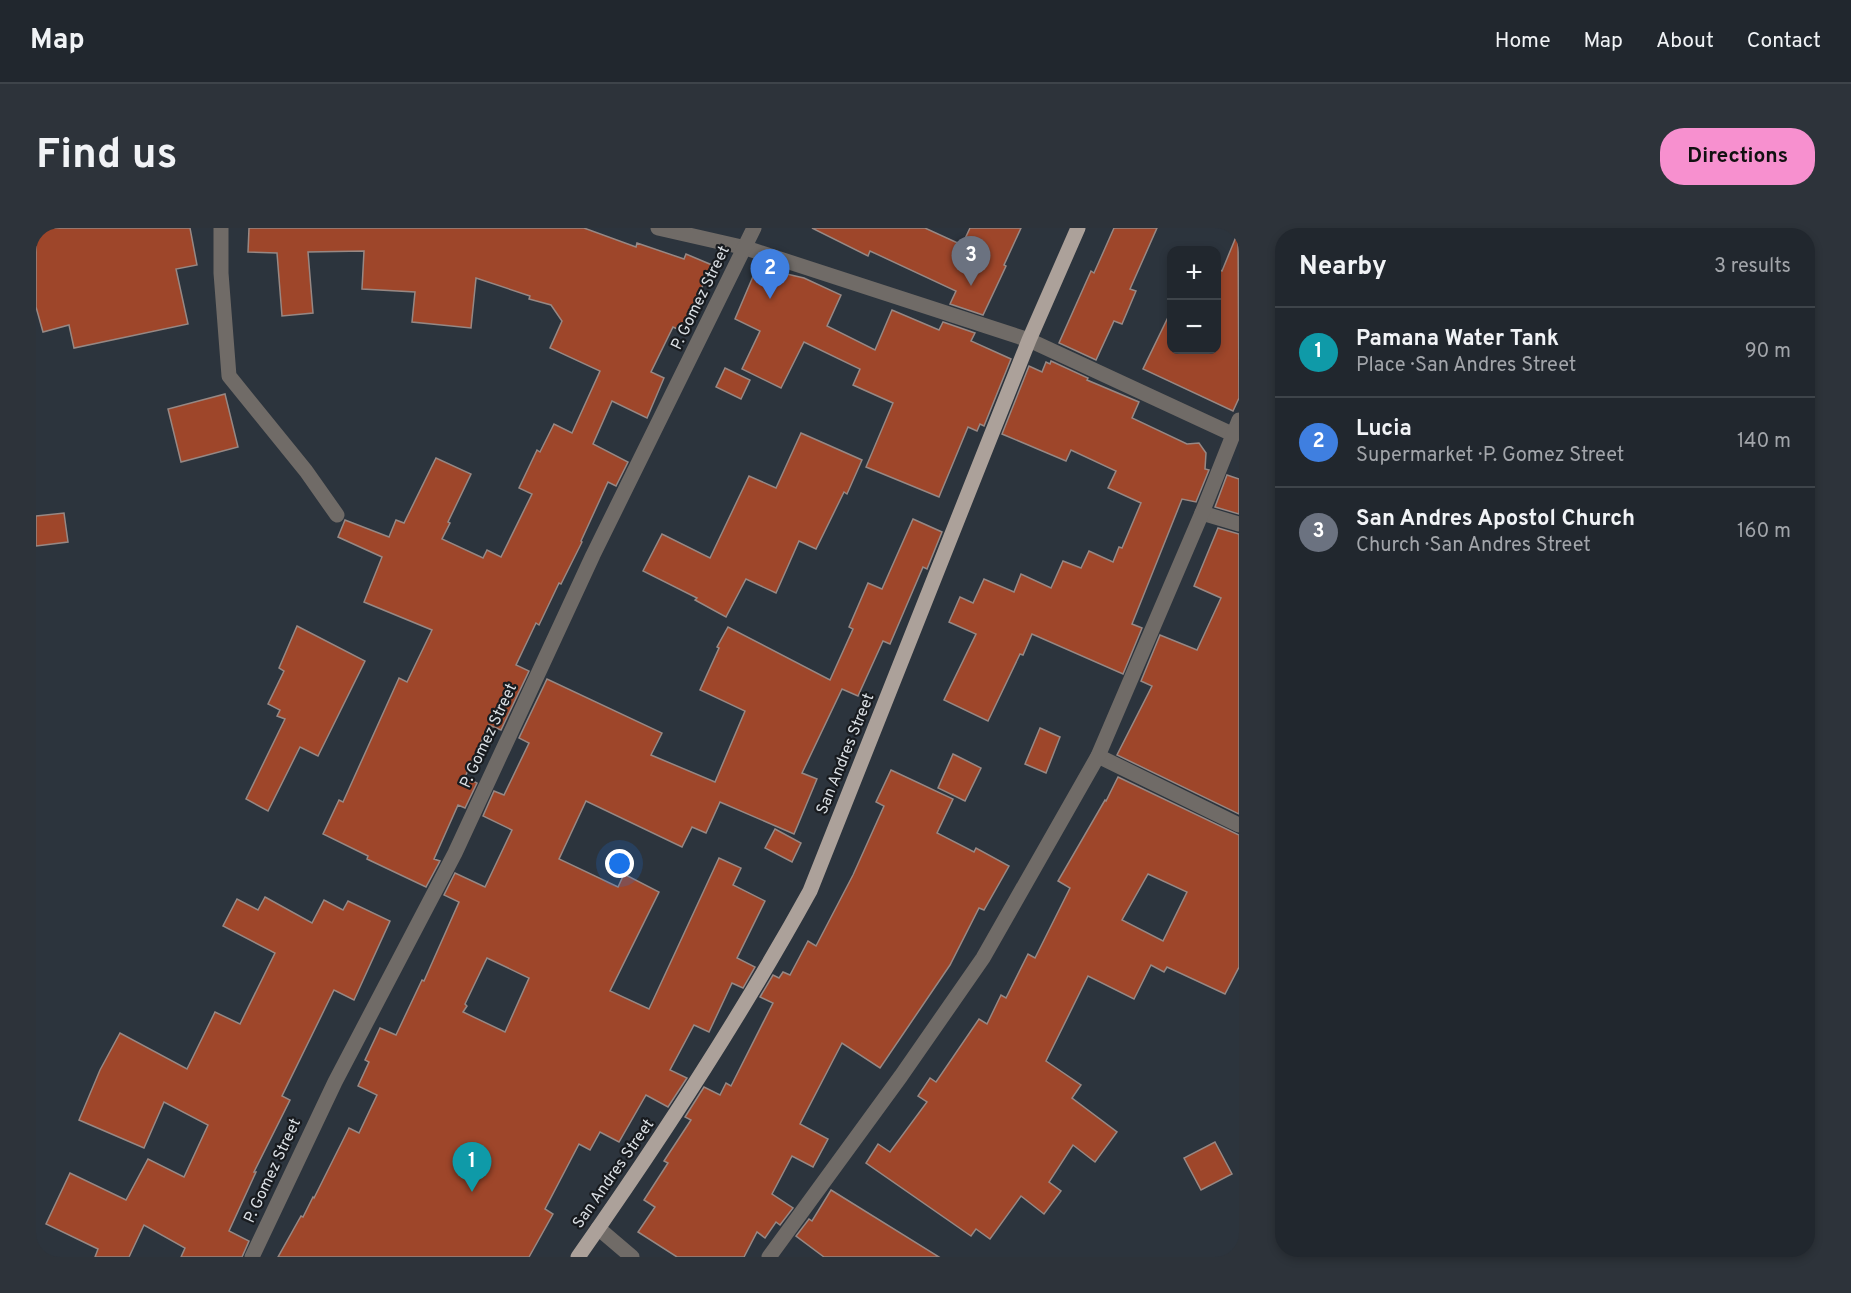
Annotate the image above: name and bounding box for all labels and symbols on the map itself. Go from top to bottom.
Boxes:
pin: 3 [952,236,990,286]
street label: P. Gomez Street [667,243,735,353]
pin: 2 [750,250,790,299]
street label: P. Gomez Street [456,680,522,792]
street label: San Andres Street [813,690,879,818]
your location [605,849,634,878]
street label: P. Gomez Street [240,1115,306,1227]
street label: San Andres Street [569,1115,659,1233]
pin: 1 [452,1142,492,1192]

